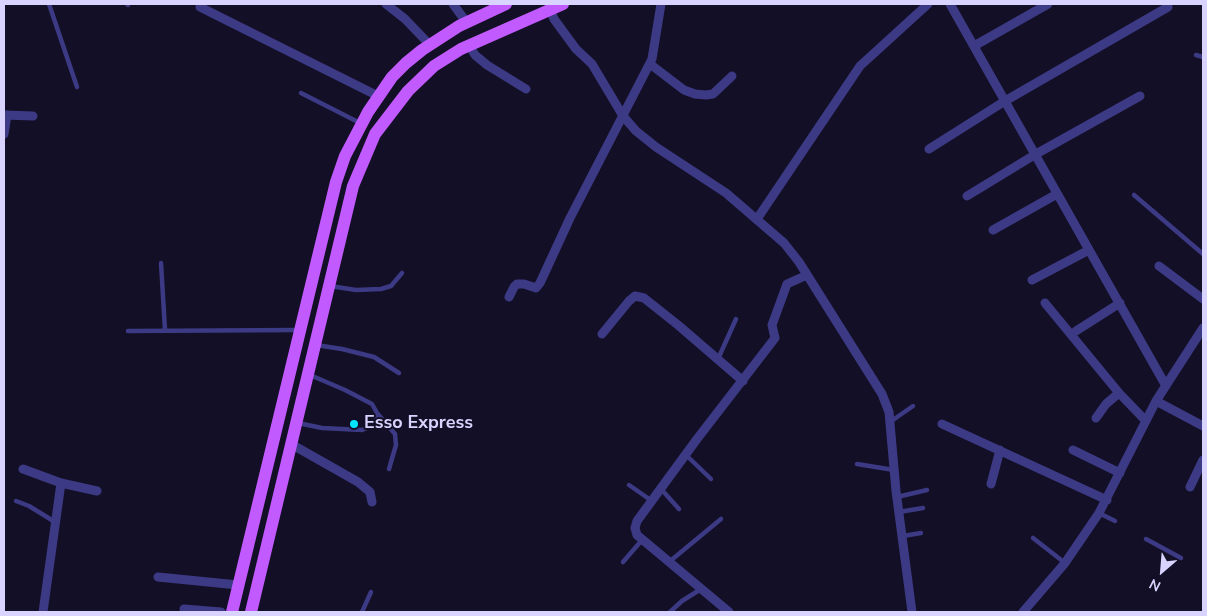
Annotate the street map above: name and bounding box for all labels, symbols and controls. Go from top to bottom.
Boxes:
place label: Esso Express [364,413,473,435]
marker: Esso Express [348,418,360,430]
north arrow [1137,546,1187,596]
text: N [1146,574,1164,596]

